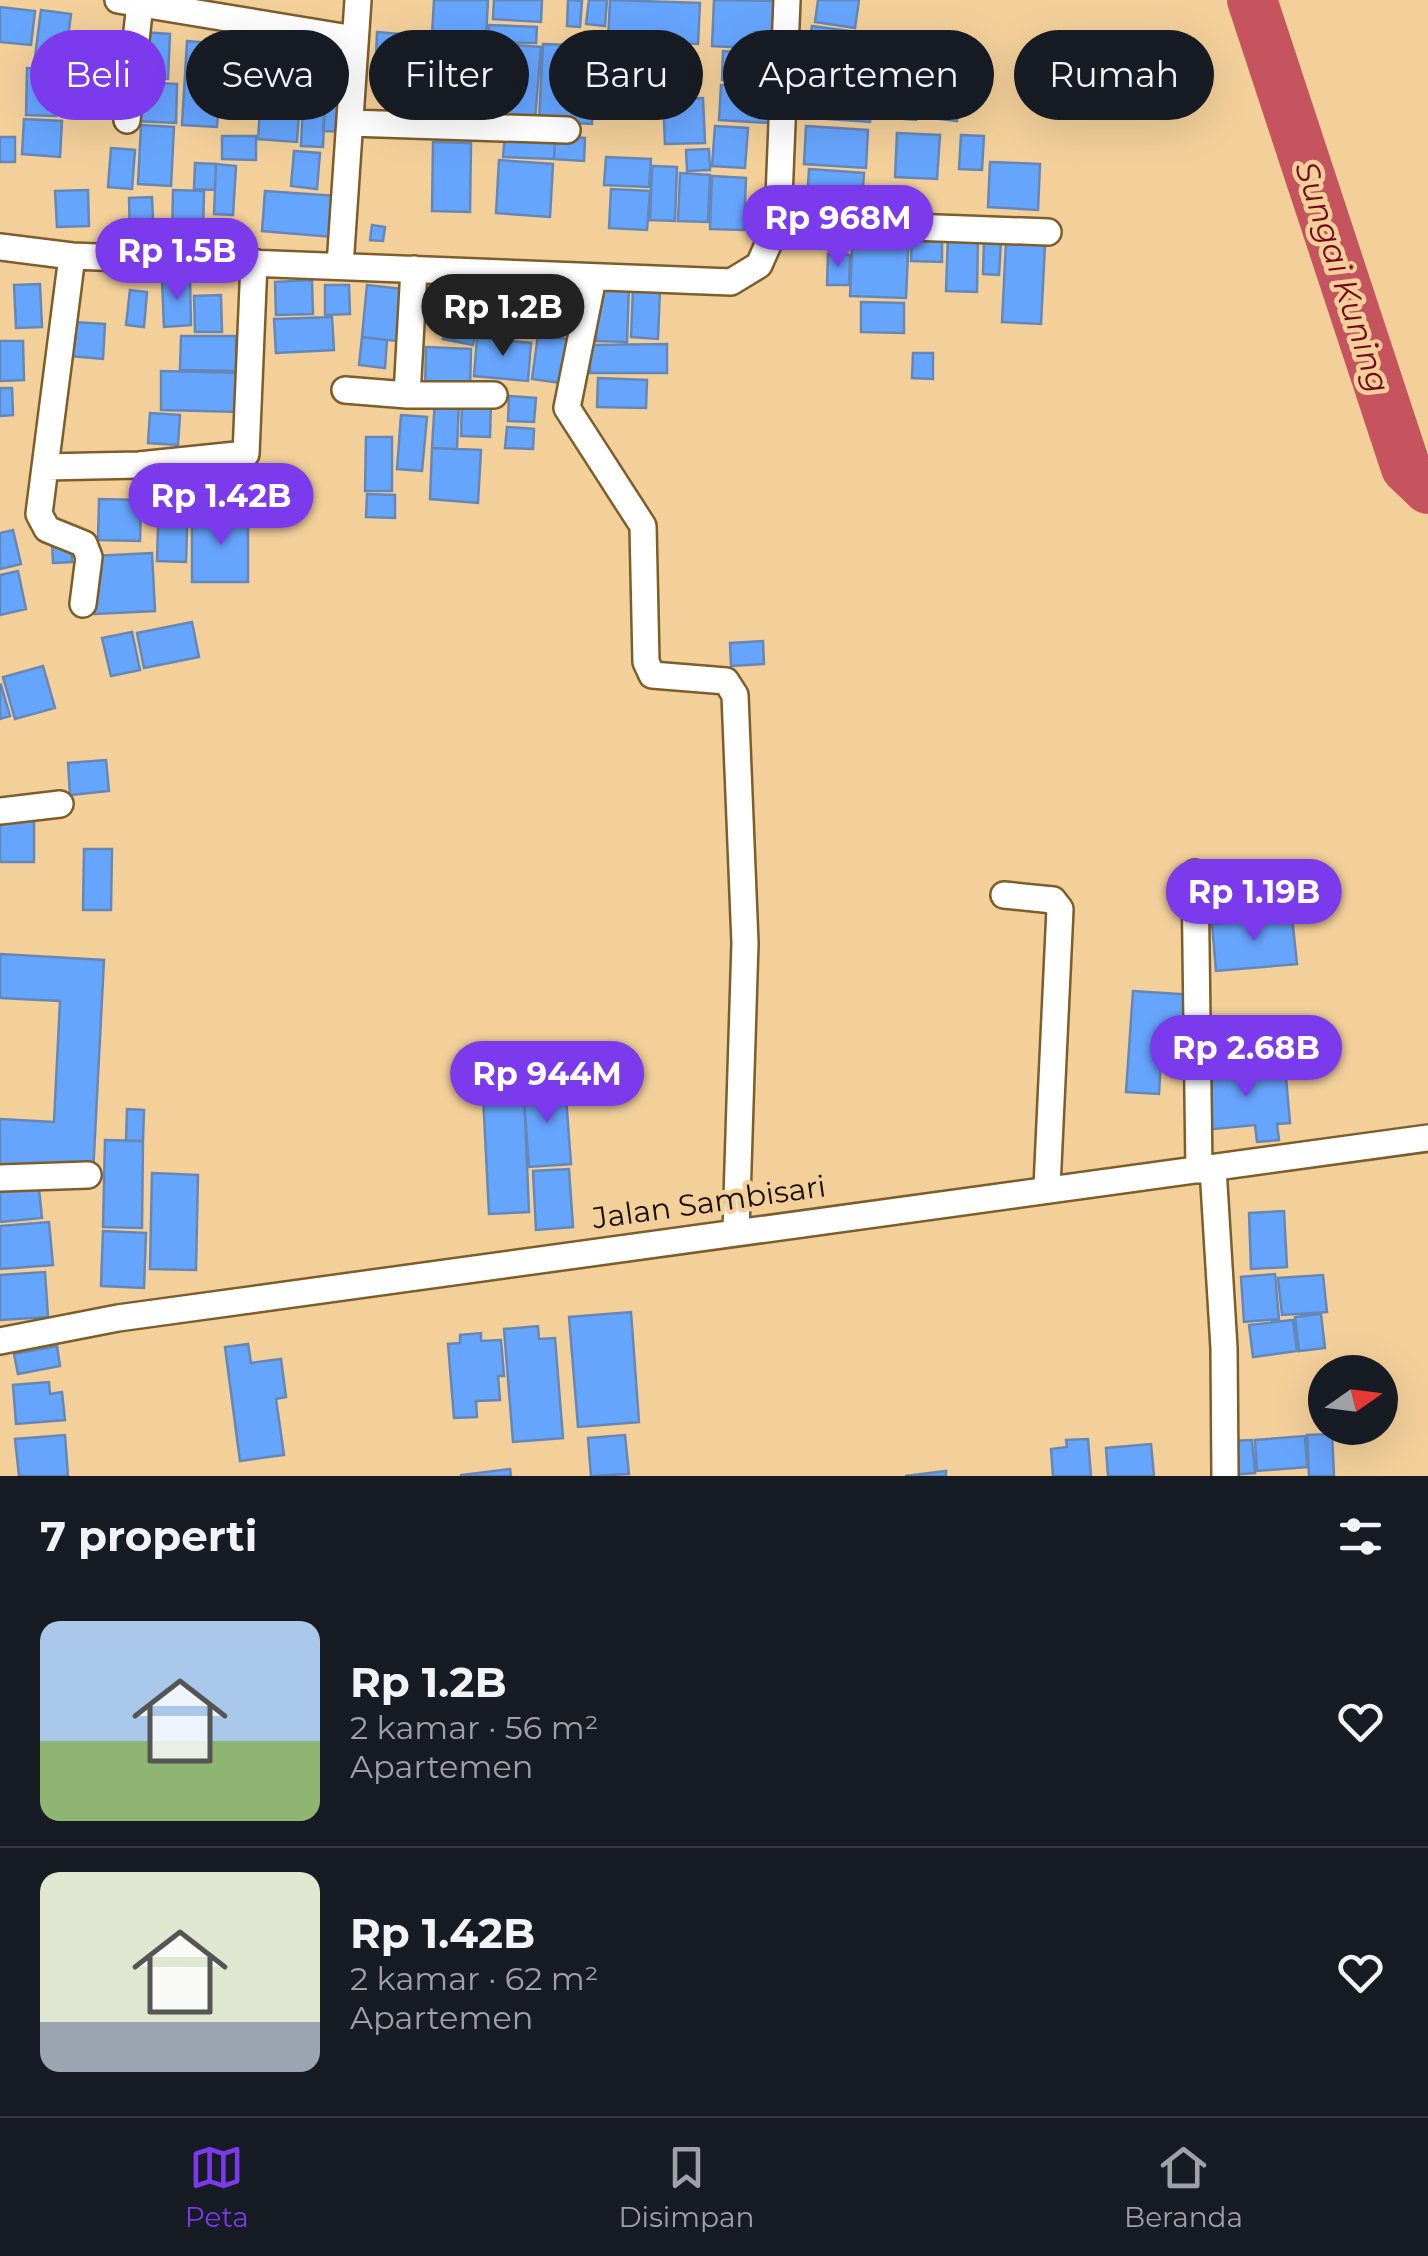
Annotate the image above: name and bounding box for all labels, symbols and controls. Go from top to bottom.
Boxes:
chip: Beli [30,30,166,120]
chip: Sewa [186,30,349,120]
chip: Filter [369,30,529,120]
chip: Baru [549,30,703,120]
chip: Apartemen [723,30,994,120]
chip: Rumah [1014,30,1214,120]
water label: Sungai Kuning [1287,156,1399,398]
pin: Rp 968M [746,185,930,270]
text: Rp 968M [764,198,912,237]
pin: Rp 1.5B [85,218,269,303]
text: Rp 1.5B [117,231,237,270]
pin: Rp 1.2B [411,274,595,359]
text: Rp 1.2B [443,287,563,326]
pin: Rp 1.42B [118,463,324,548]
text: Rp 1.42B [151,476,291,515]
pin: Rp 1.19B [1151,859,1357,944]
text: Rp 1.19B [1188,872,1320,911]
pin: Rp 2.68B [1143,1015,1349,1100]
text: Rp 2.68B [1172,1028,1320,1067]
pin: Rp 944M [455,1041,639,1126]
text: Rp 944M [472,1054,622,1093]
street label: Jalan Sambisari [589,1167,828,1237]
north arrow [1308,1355,1398,1445]
map controls [1308,1355,1398,1445]
icon: filters [1333,1509,1388,1564]
text: 7 properti [40,1510,257,1562]
text: Rp 1.2B [350,1656,507,1708]
icon: home [120,1661,240,1781]
icon: heart [1333,1694,1388,1749]
text: 2 kamar · 56 m² [350,1708,598,1747]
text: Apartemen [350,1747,533,1786]
text: Rp 1.42B [350,1907,535,1959]
icon: home [120,1912,240,2032]
icon: heart [1333,1945,1388,2000]
text: 2 kamar · 62 m² [350,1959,599,1998]
text: Apartemen [350,1998,533,2037]
tab: Peta [185,2140,249,2234]
tab: Disimpan [618,2140,754,2234]
tab: Beranda [1124,2140,1243,2234]

